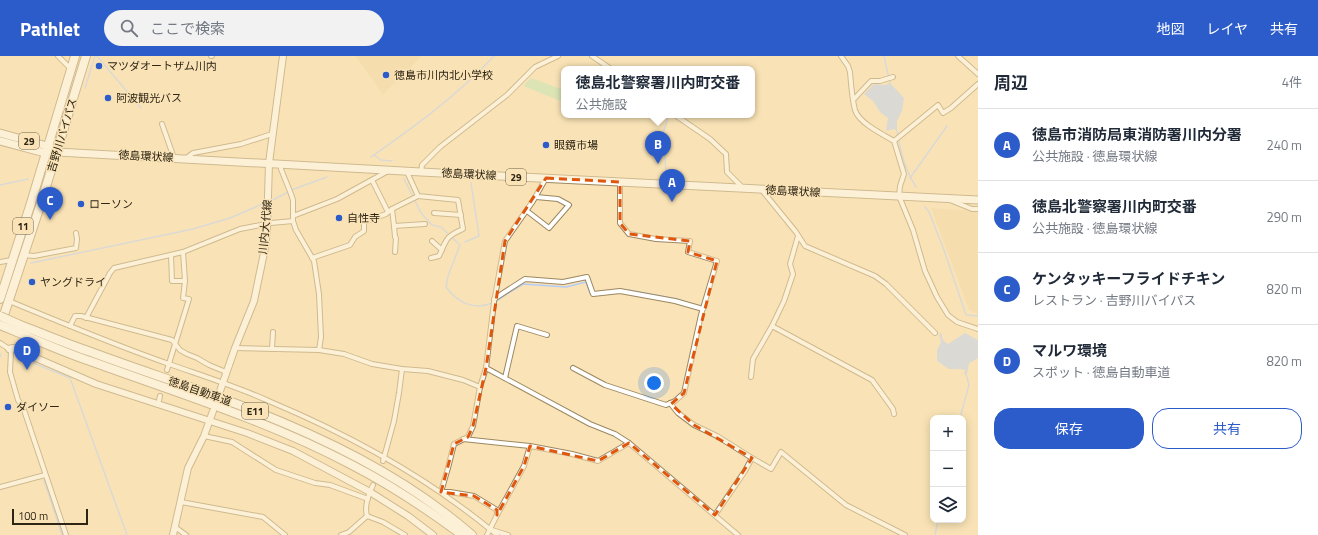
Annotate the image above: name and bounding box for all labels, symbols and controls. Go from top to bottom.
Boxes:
search box [104,10,384,46]
text: Pathlet [20,14,80,43]
icon: search [118,17,140,39]
text: ここで検索 [150,17,225,40]
text: 地図 [1156,18,1184,39]
text: レイヤ [1206,18,1248,39]
text: 共有 [1270,18,1298,39]
place label: マツダオートザム川内 [107,58,217,74]
marker: マツダオートザム川内 [94,61,104,71]
popup [561,66,755,118]
place label: 徳島市川内北小学校 [394,67,493,83]
marker: 徳島市川内北小学校 [381,70,391,80]
text: 周辺 [994,70,1028,96]
text: 徳島北警察署川内町交番 [575,71,741,94]
text: 4件 [1282,72,1302,92]
place label: 阿波観光バス [116,90,182,106]
marker: 阿波観光バス [103,93,113,103]
text: 公共施設 [575,94,628,114]
street label: 吉野川バイパス [43,96,81,174]
text: 徳島市消防局東消防署川内分署 [1032,123,1242,146]
pin: B [645,131,671,164]
road number: 29 [19,133,39,149]
text: A [1003,135,1011,155]
text: 240 m [1266,135,1302,155]
place label: 眼鏡市場 [554,137,598,153]
marker: 眼鏡市場 [541,140,551,150]
text: 公共施設 · 徳島環状線 [1032,146,1158,166]
street label: 徳島環状線 [118,147,174,165]
street label: 徳島環状線 [441,165,497,183]
road number: 29 [506,169,526,185]
pin: A [659,169,685,202]
street label: 徳島環状線 [765,182,821,200]
pin: C [37,187,63,220]
text: 徳島北警察署川内町交番 [1032,195,1197,218]
place label: ローソン [89,196,133,212]
marker: ローソン [76,199,86,209]
street label: 川内大代線 [255,199,275,255]
text: B [1003,207,1011,227]
text: 290 m [1266,207,1302,227]
place label: 自性寺 [347,210,380,226]
marker: 自性寺 [334,213,344,223]
road number: 11 [13,218,33,234]
text: 公共施設 · 徳島環状線 [1032,218,1158,238]
text: ケンタッキーフライドチキン [1032,267,1225,290]
place label: ヤングドライ [40,274,106,290]
marker: ヤングドライ [27,277,37,287]
text: C [1003,279,1011,299]
text: 820 m [1266,279,1302,299]
text: レストラン · 吉野川バイパス [1032,290,1196,310]
pin: D [14,337,40,370]
text: マルワ環境 [1032,339,1107,362]
text: D [1003,351,1011,371]
text: 820 m [1266,351,1302,371]
text: スポット · 徳島自動車道 [1032,362,1171,382]
street label: 徳島自動車道 [166,373,234,409]
your location [644,373,664,393]
place label: ダイソー [16,399,60,415]
marker: ダイソー [3,402,13,412]
road number: E11 [242,403,268,419]
button: 保存 [994,408,1144,449]
button: 共有 [1152,408,1302,449]
map controls [930,415,966,523]
button: + [930,415,966,451]
button: − [930,451,966,487]
button: layers [930,487,966,523]
scale bar [12,507,88,526]
text: 100 m [18,508,48,524]

